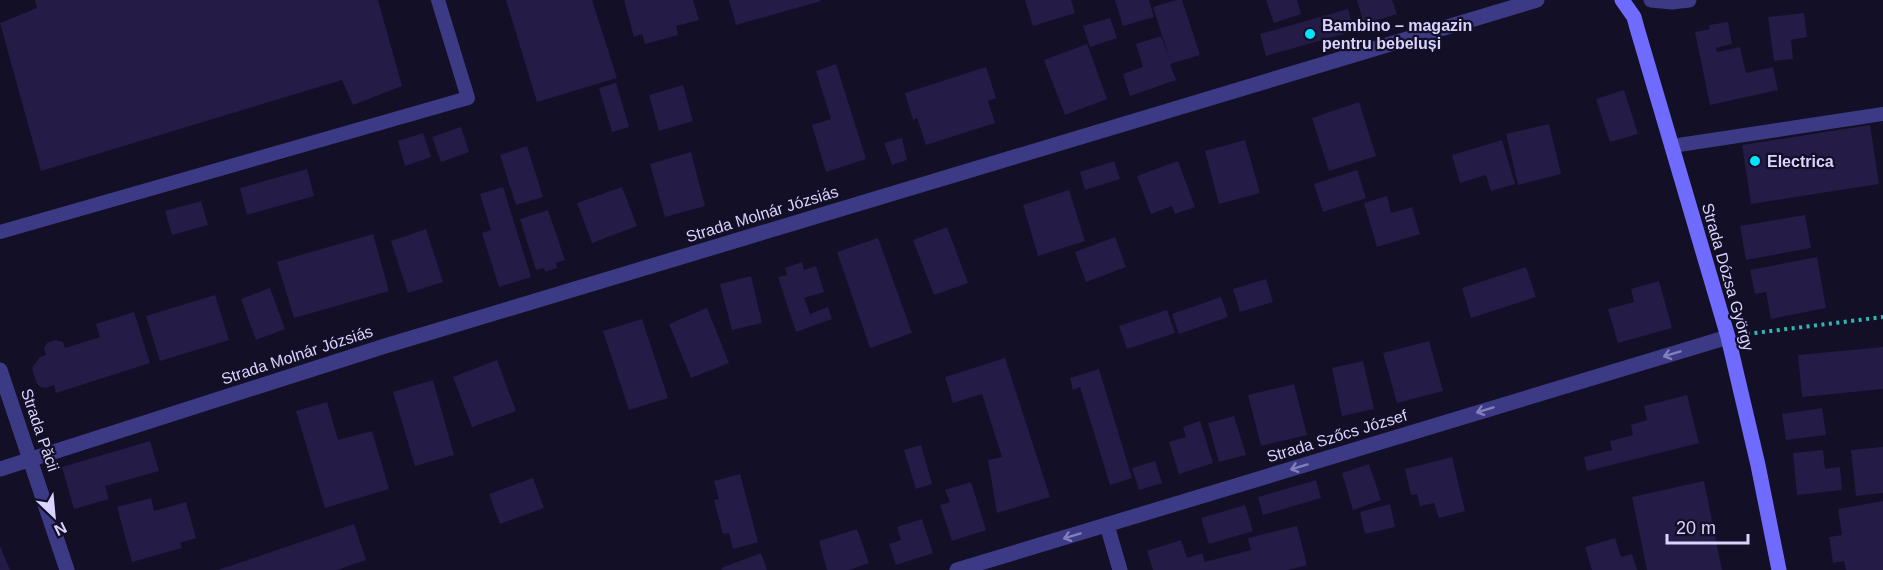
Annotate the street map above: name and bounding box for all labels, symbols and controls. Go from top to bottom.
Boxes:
place label: Bambino – magazin pentru bebeluși [1322,17,1472,52]
marker: Bambino – magazin pentru bebeluși [1303,27,1317,41]
place label: Electrica [1767,153,1834,170]
marker: Electrica [1748,154,1762,168]
street label: Strada Molnár Józsiás [684,183,840,245]
street label: Strada Dózsa György [1699,201,1757,353]
street label: Strada Molnár Józsiás [219,322,375,388]
one-way arrow [1663,349,1682,360]
street label: Strada Păcii [18,386,62,474]
one-way arrow [1476,405,1495,416]
street label: Strada Szőcs József [1265,406,1410,465]
one-way arrow [1290,462,1309,473]
north arrow [24,486,84,546]
scale bar [1667,507,1748,545]
text: 20 m [1676,518,1716,538]
text: N [51,519,69,539]
one-way arrow [1063,531,1082,542]

